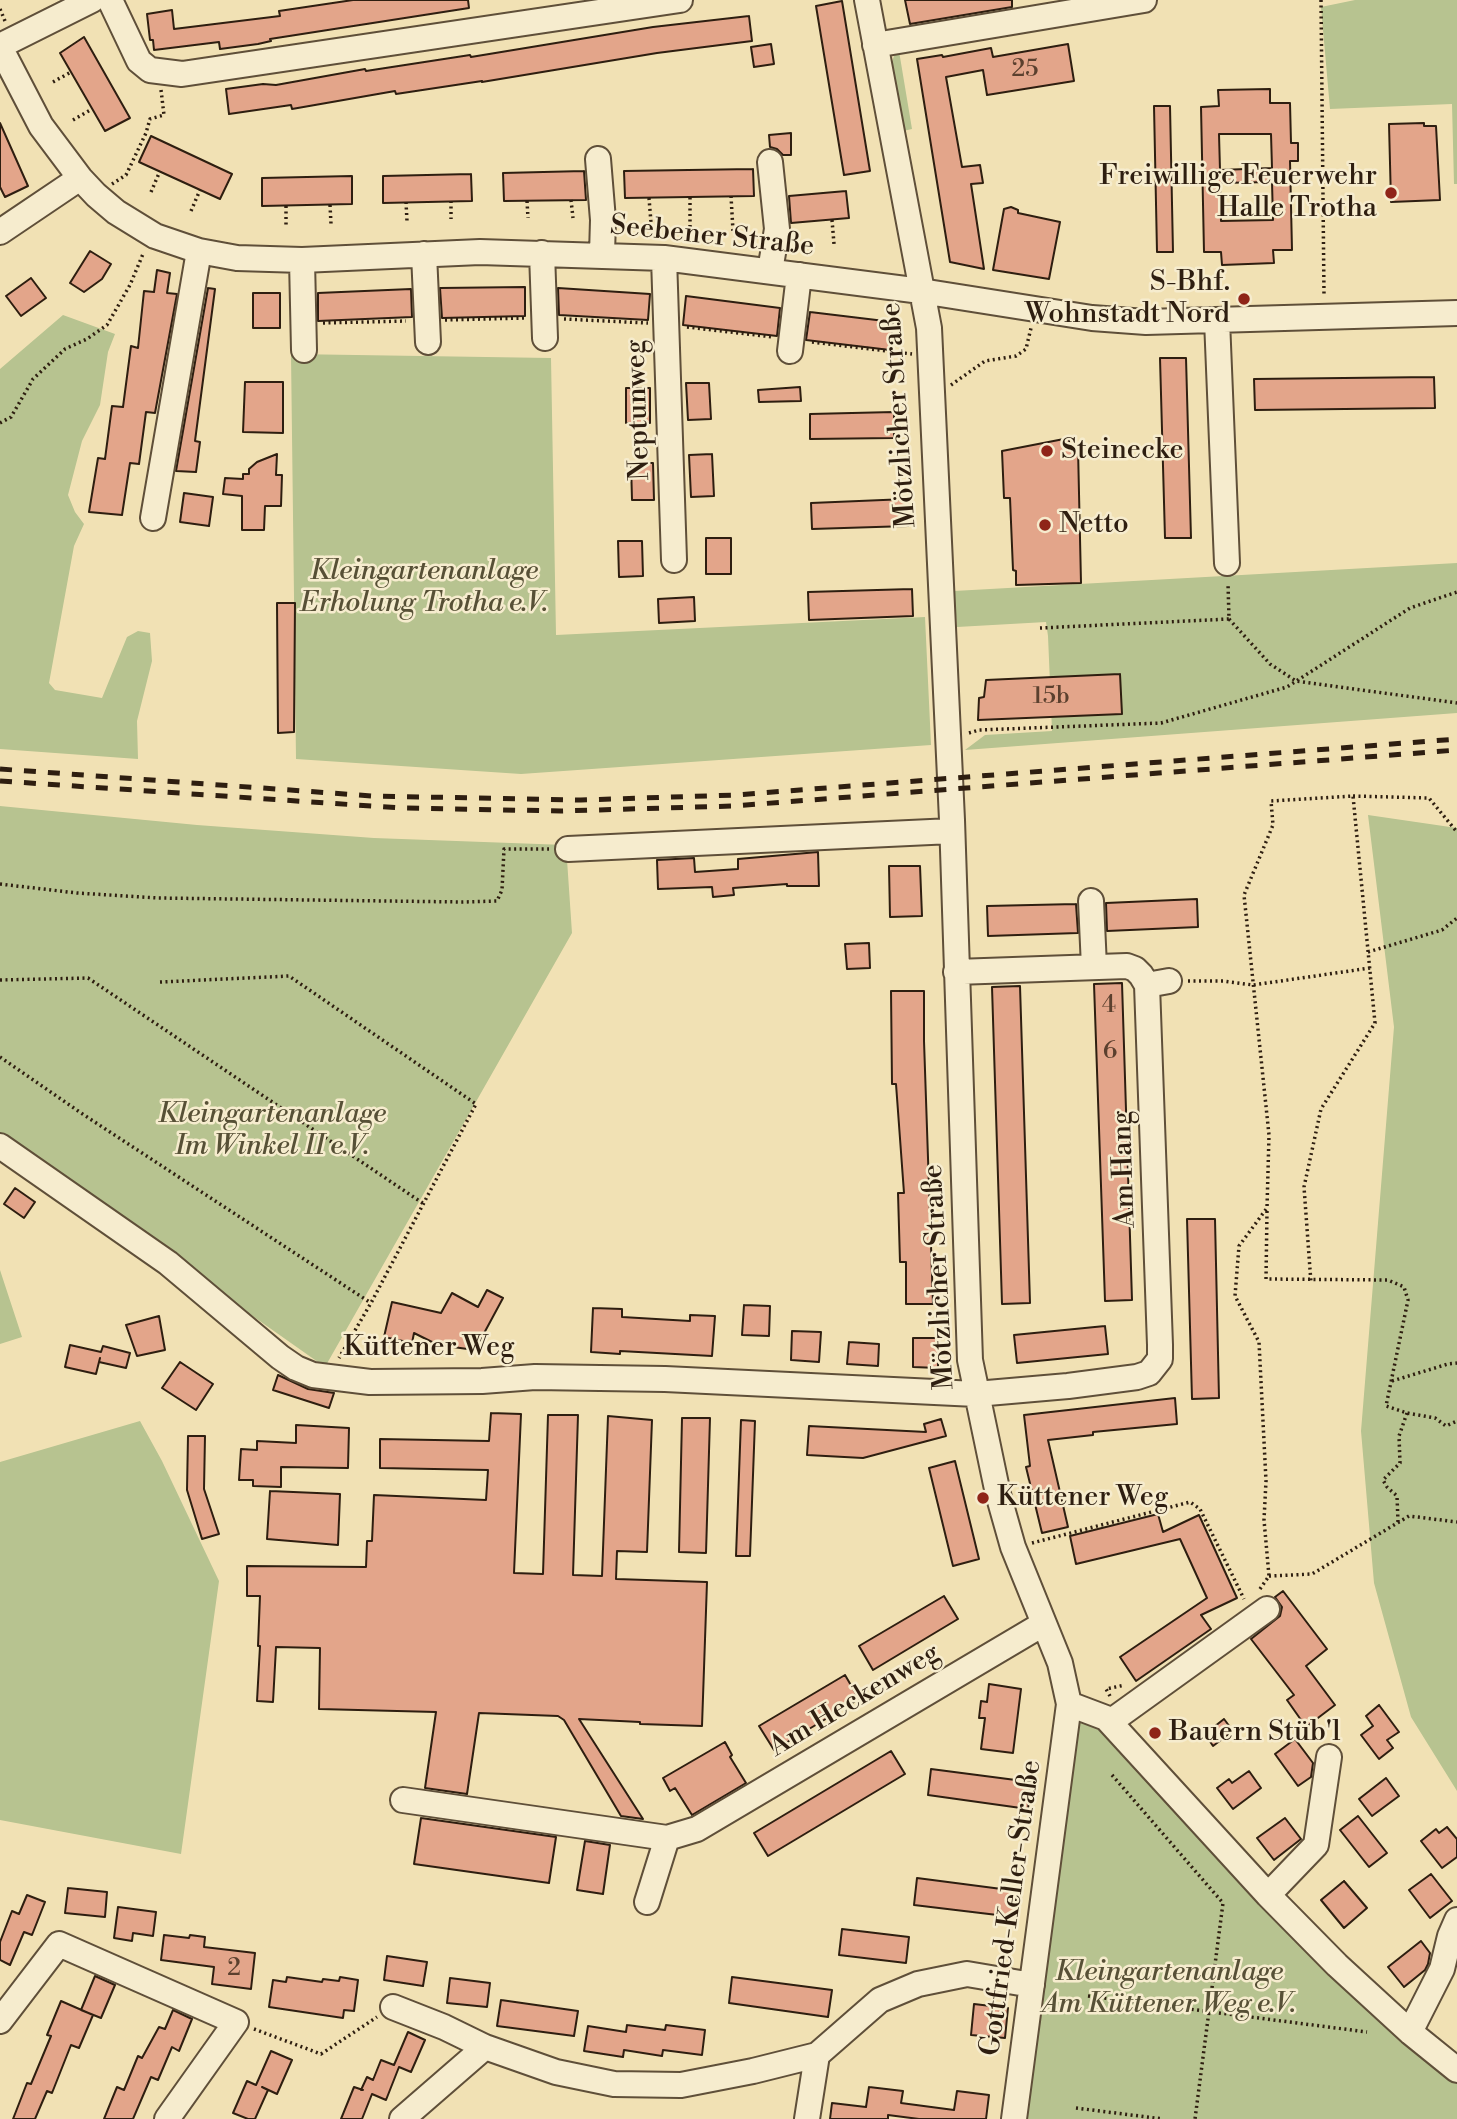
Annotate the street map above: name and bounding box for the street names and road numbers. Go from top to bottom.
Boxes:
street label: Seebener Straße [608,210,816,264]
street label: Mötzlicher Straße [875,301,925,529]
street label: Neptunweg [620,339,658,481]
street label: Am Hang [1106,1110,1144,1228]
street label: Mötzlicher Straße [917,1163,963,1391]
street label: Küttener Weg [343,1331,515,1365]
street label: Am Heckenweg [764,1637,946,1765]
street label: Gottfried-Keller-Straße [975,1758,1049,2058]

